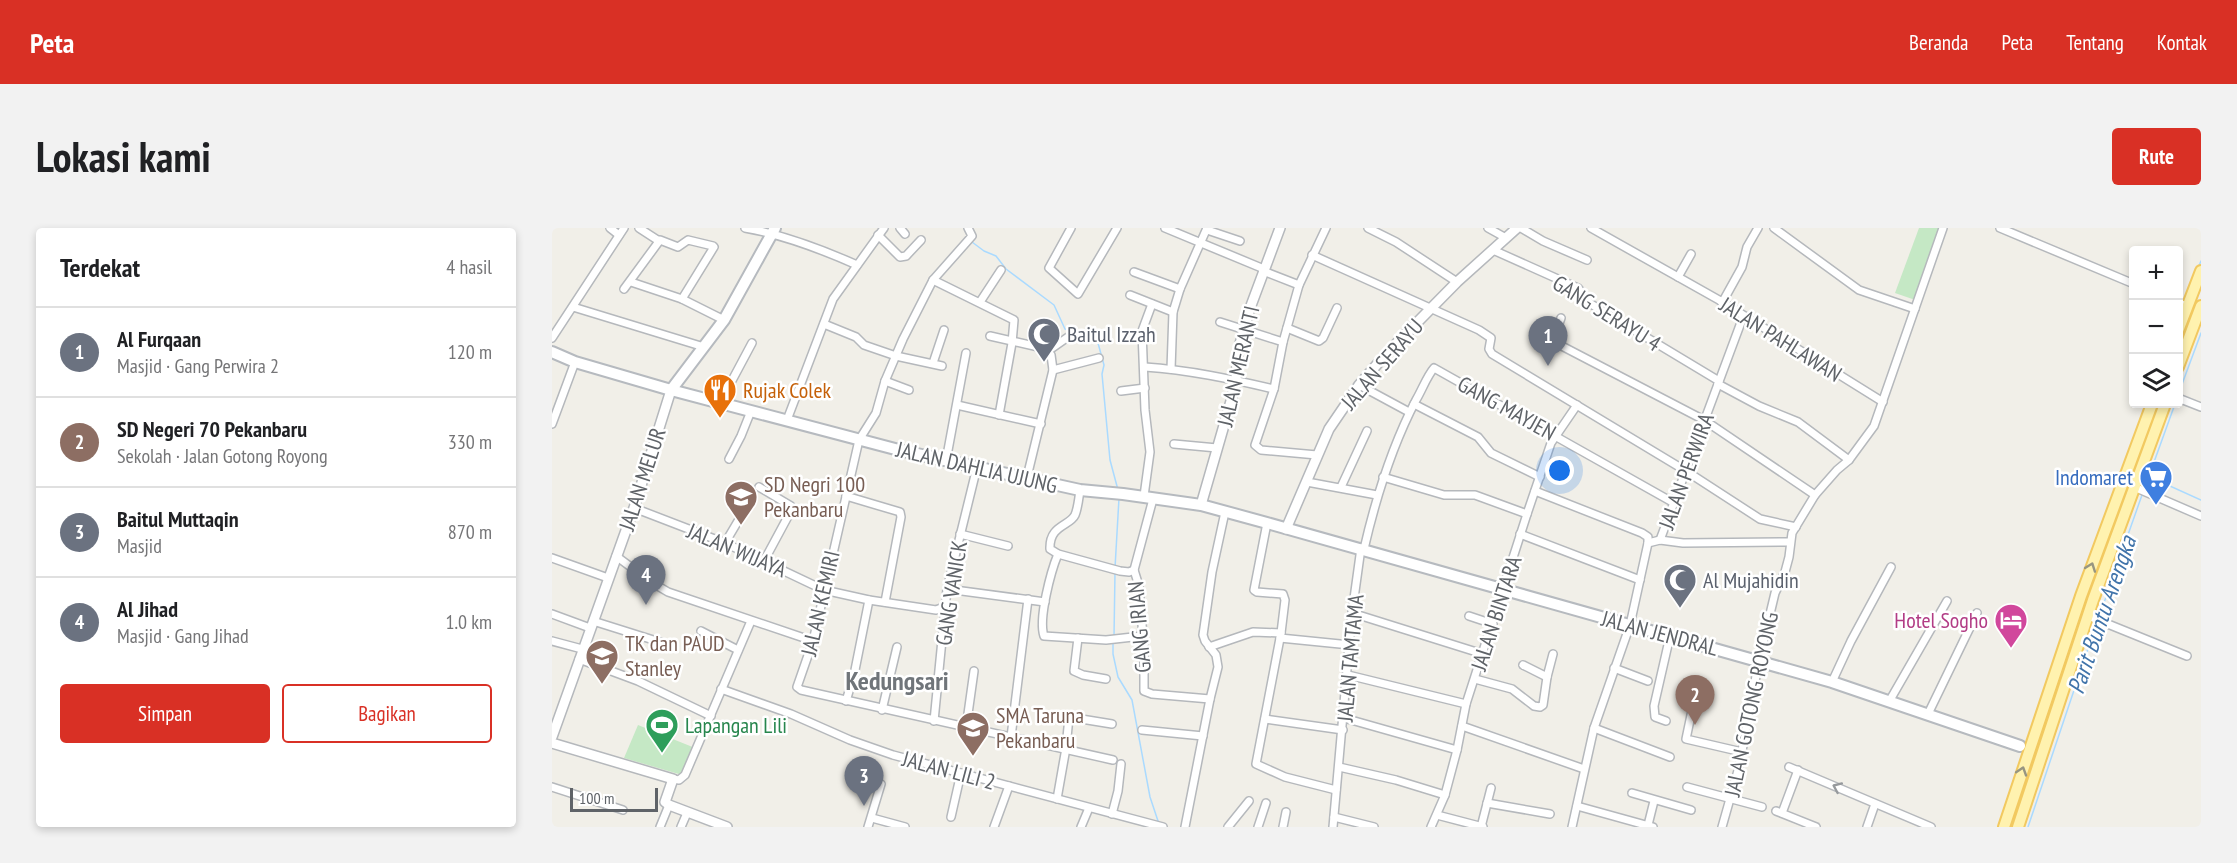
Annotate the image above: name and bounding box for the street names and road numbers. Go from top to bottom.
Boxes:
street label: GANG SERAYU 4 [1548,269,1666,357]
street label: JALAN PAHLAWAN [1714,290,1847,388]
street label: JALAN MERANTI [1210,303,1265,430]
street label: JALAN SERAYU [1334,313,1429,416]
street label: GANG MAYJEN [1453,370,1561,446]
street label: JALAN PERWIRA [1652,409,1720,534]
street label: JALAN MELUR [612,424,672,535]
street label: JALAN DAHLIA UJUNG [893,435,1060,499]
street label: JALAN WIJAYA [682,516,791,584]
street label: GANG VANICK [929,538,973,647]
street label: JALAN KEMIRI [794,548,846,659]
street label: JALAN BINTARA [1464,552,1528,675]
street label: GANG IRIAN [1121,580,1157,674]
street label: JALAN TAMTAMA [1330,593,1370,724]
street label: JALAN JENDRAL [1598,604,1721,662]
street label: JALAN GOTONG ROYONG [1718,609,1784,800]
street label: JALAN LILI 2 [899,744,998,796]

